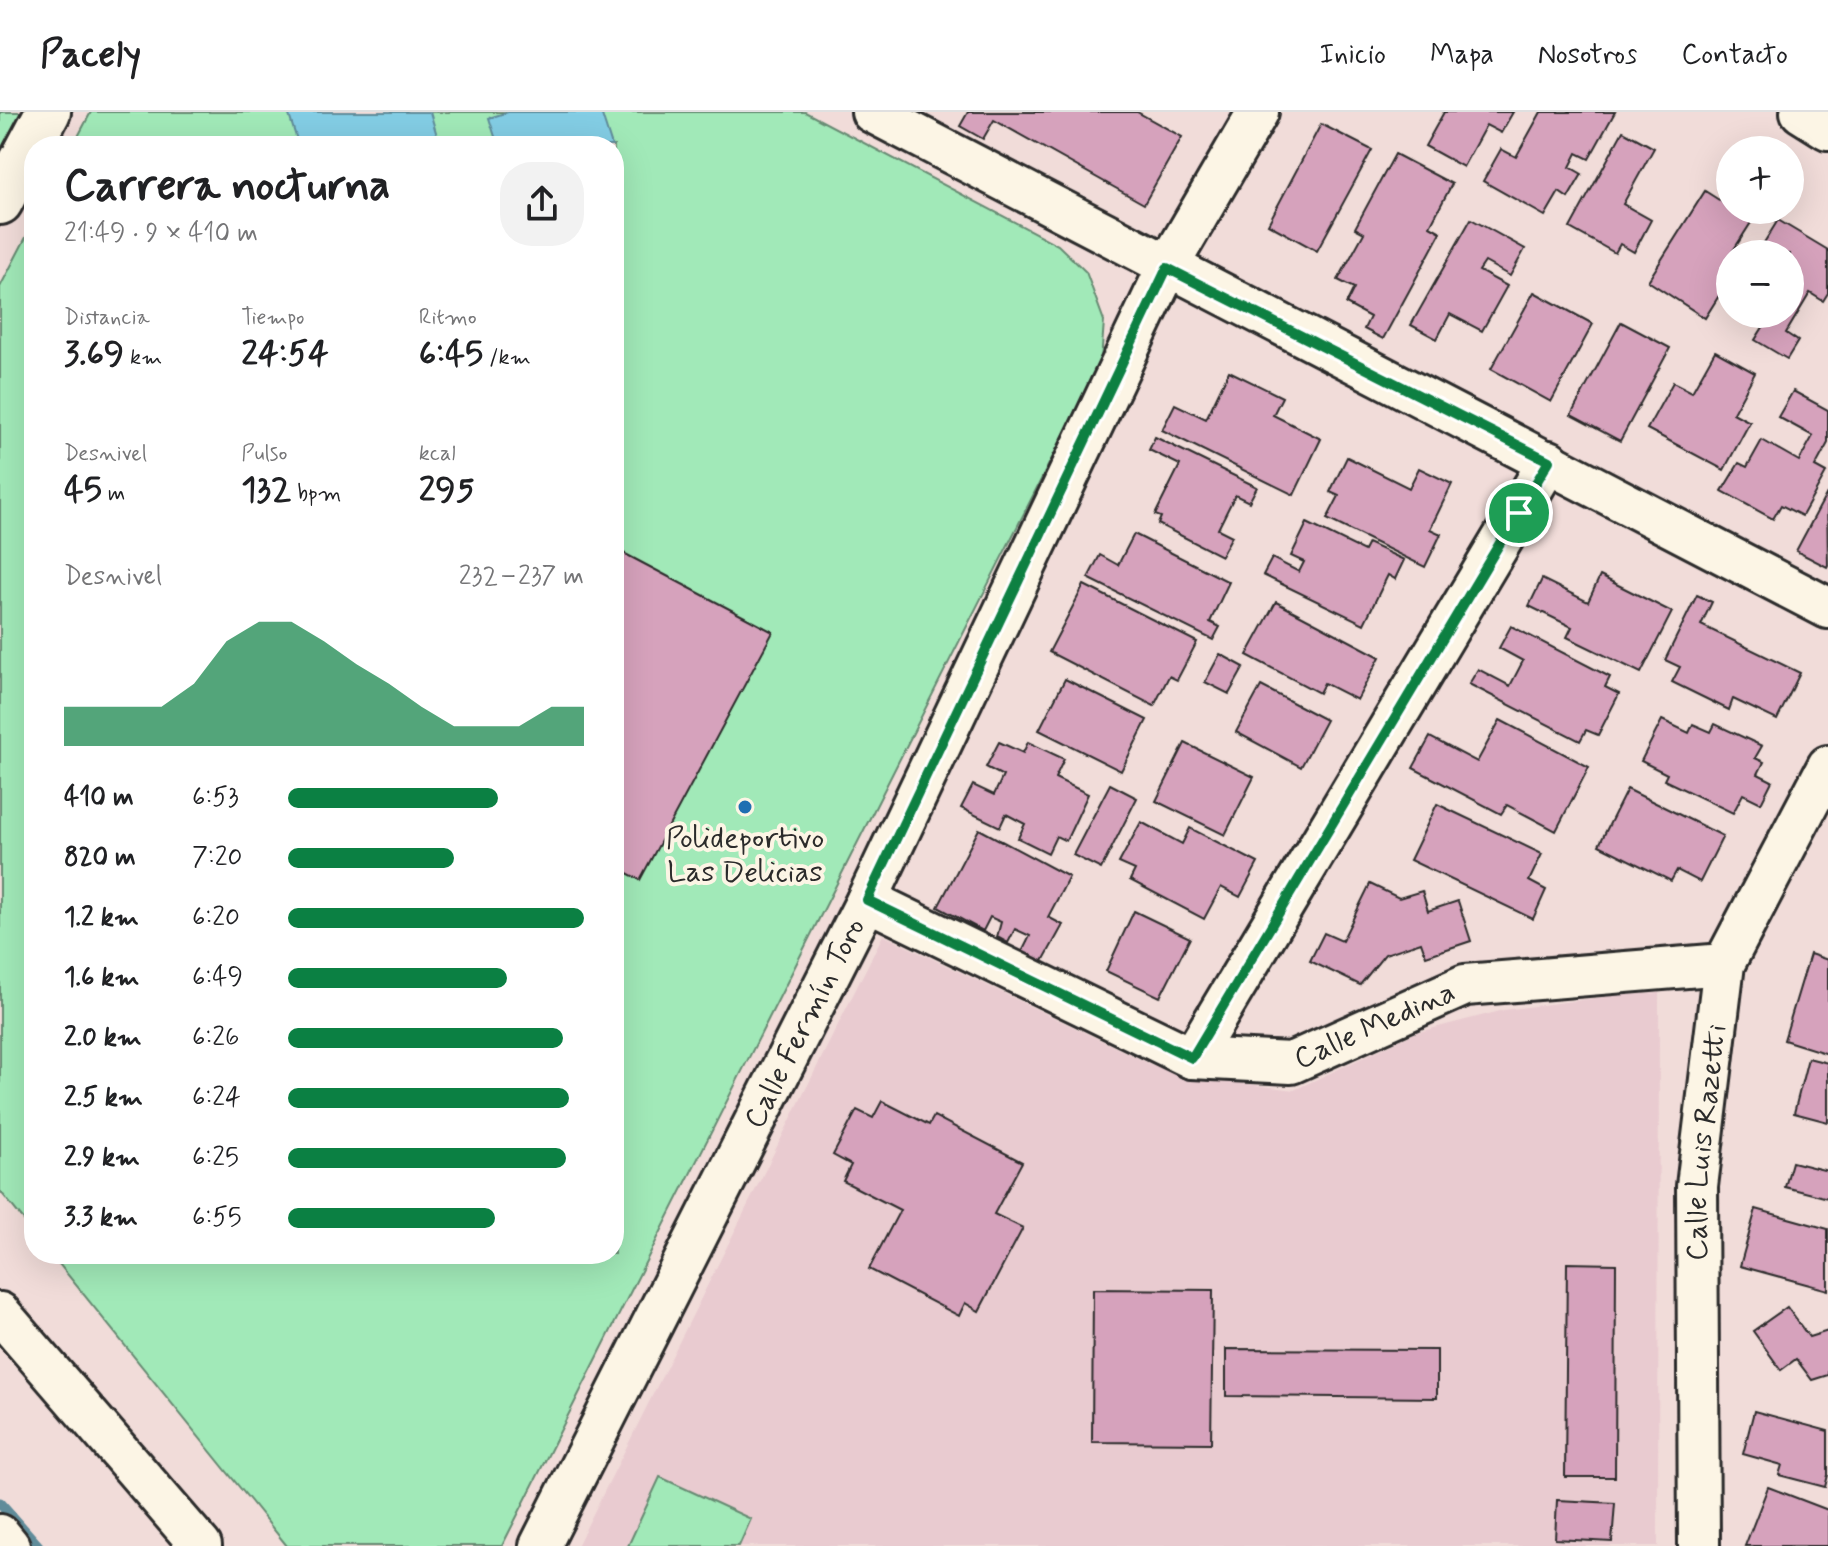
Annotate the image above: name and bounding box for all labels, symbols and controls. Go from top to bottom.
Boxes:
text: Pacely [40,31,141,80]
text: Inicio [1319,37,1386,74]
text: Mapa [1430,37,1494,74]
text: Nosotros [1538,37,1637,74]
text: Contacto [1681,37,1788,74]
map controls [1716,136,1804,328]
button: + [1716,136,1804,224]
text: Carrera nocturna [64,158,390,216]
button: share [500,162,584,246]
text: 21:49 · 9 × 410 m [64,217,258,251]
button: − [1716,240,1804,328]
text: Distancia [64,304,150,332]
text: Tiempo [241,304,305,332]
text: Ritmo [419,304,477,332]
text: 3.69 [64,332,124,377]
text: 24:54 [241,332,329,377]
text: 6:45 [419,332,483,377]
text: km [124,344,162,372]
text: /km [483,344,531,372]
text: Desnivel [64,440,147,468]
text: Pulso [241,440,287,468]
text: kcal [419,440,456,468]
text: 45 [64,468,102,513]
text: 132 [241,468,291,513]
text: 295 [419,468,474,513]
pin [1485,479,1553,547]
text: m [102,480,125,508]
text: bpm [291,480,341,508]
icon: arrive [1497,491,1541,535]
text: Desnivel [64,560,162,594]
text: 232–237 m [459,560,584,594]
text: 410 m [64,781,134,815]
text: 6:53 [192,781,239,815]
marker: Polideportivo Las Delicias [736,798,754,816]
place label: Polideportivo Las Delicias [666,819,824,892]
text: 820 m [64,841,136,875]
text: 7:20 [192,841,242,875]
text: 1.2 km [64,901,139,935]
text: 6:20 [192,901,240,935]
street label: Calle Fermín Toro [735,911,874,1135]
text: 1.6 km [64,961,139,995]
text: 6:49 [192,961,243,995]
street label: Calle Medina [1288,973,1461,1079]
text: 2.0 km [64,1021,142,1055]
text: 6:26 [192,1021,239,1055]
street label: Calle Luis Razetti [1677,1022,1736,1261]
text: 2.5 km [64,1081,143,1115]
text: 6:24 [192,1081,241,1115]
text: 2.9 km [64,1141,140,1175]
text: 6:25 [192,1141,239,1175]
text: 3.3 km [64,1201,138,1235]
text: 6:55 [192,1201,242,1235]

